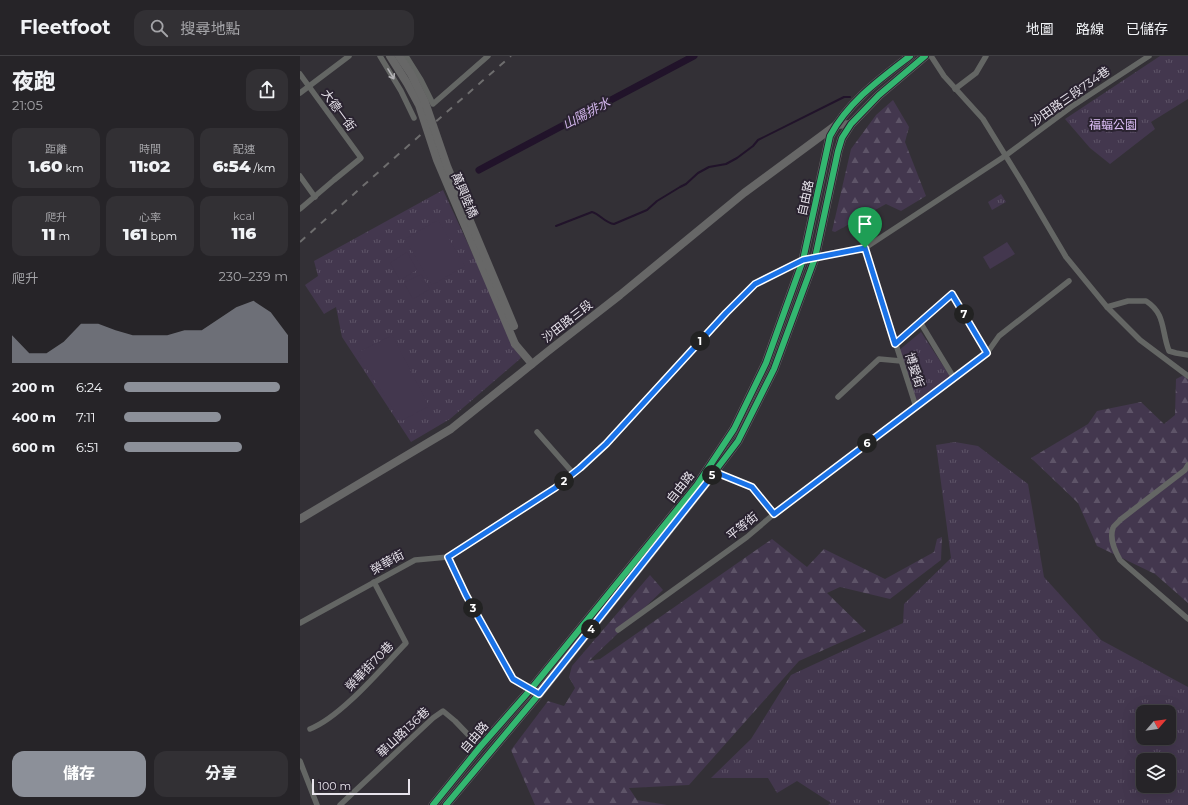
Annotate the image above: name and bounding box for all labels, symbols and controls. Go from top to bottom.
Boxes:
search box [134,10,414,46]
text: Fleetfoot [20,16,110,39]
icon: search [148,17,170,39]
text: 搜尋地點 [180,19,241,38]
text: 地圖 [1026,20,1054,38]
text: 路線 [1076,20,1104,38]
text: 已儲存 [1126,20,1168,38]
street label: 沙田路三段734巷 [1027,63,1113,129]
text: 夜跑 [12,68,56,95]
one-way arrow [387,68,395,80]
button: share [246,69,288,111]
street label: 大德一街 [319,86,359,134]
water label: 山陽排水 [559,93,614,132]
text: 21:05 [12,97,43,113]
park label: 福蝠公園 [1089,117,1137,132]
text: 距離 [45,142,67,156]
text: 時間 [139,142,161,156]
text: 配速 [233,142,255,156]
text: 1.60 [28,156,63,176]
text: 11:02 [130,156,170,176]
text: 6:54 [213,156,251,176]
text: km [63,161,84,175]
text: /km [251,161,275,175]
street label: 萬興陸橋 [449,170,481,220]
street label: 自由路 [794,179,816,217]
pin [848,207,882,248]
text: kcal [233,209,255,223]
text: 爬升 [45,210,67,224]
text: 心率 [139,210,161,224]
icon: arrive [854,213,876,235]
text: 116 [232,223,256,243]
text: 11 [42,224,56,244]
text: 161 [123,224,148,244]
text: m [56,229,70,243]
text: bpm [148,229,177,243]
text: 230–239 m [218,268,288,284]
text: 爬升 [12,270,38,286]
street label: 沙田路三段 [539,297,595,345]
pin: 7 [954,304,974,324]
text: 7 [961,307,967,321]
pin: 1 [690,331,710,351]
text: 1 [698,334,702,348]
street label: 博愛街 [902,351,928,389]
text: 200 m [12,379,55,395]
text: 6:24 [76,379,102,395]
text: 400 m [12,409,56,425]
text: 7:11 [76,409,96,425]
pin: 6 [857,433,877,453]
text: 6 [863,436,871,450]
text: 600 m [12,439,55,455]
text: 6:51 [76,439,99,455]
pin: 5 [702,465,722,485]
street label: 自由路 [663,468,697,506]
text: 5 [709,468,715,482]
pin: 2 [554,471,574,491]
text: 2 [561,474,567,488]
street label: 平等街 [723,509,761,543]
street label: 榮華街 [368,547,406,577]
pin: 3 [463,598,483,618]
text: 3 [470,601,476,615]
pin: 4 [581,619,601,639]
text: 4 [587,622,595,636]
street label: 榮華街70巷 [342,638,396,694]
street label: 華山路136巷 [374,704,432,760]
north arrow [1136,705,1176,745]
map controls [1136,705,1176,793]
street label: 自由路 [457,718,491,756]
button: 儲存 [12,751,146,797]
button: 分享 [154,751,288,797]
button: layers [1136,753,1176,793]
scale bar [312,777,410,796]
text: 100 m [318,779,351,793]

